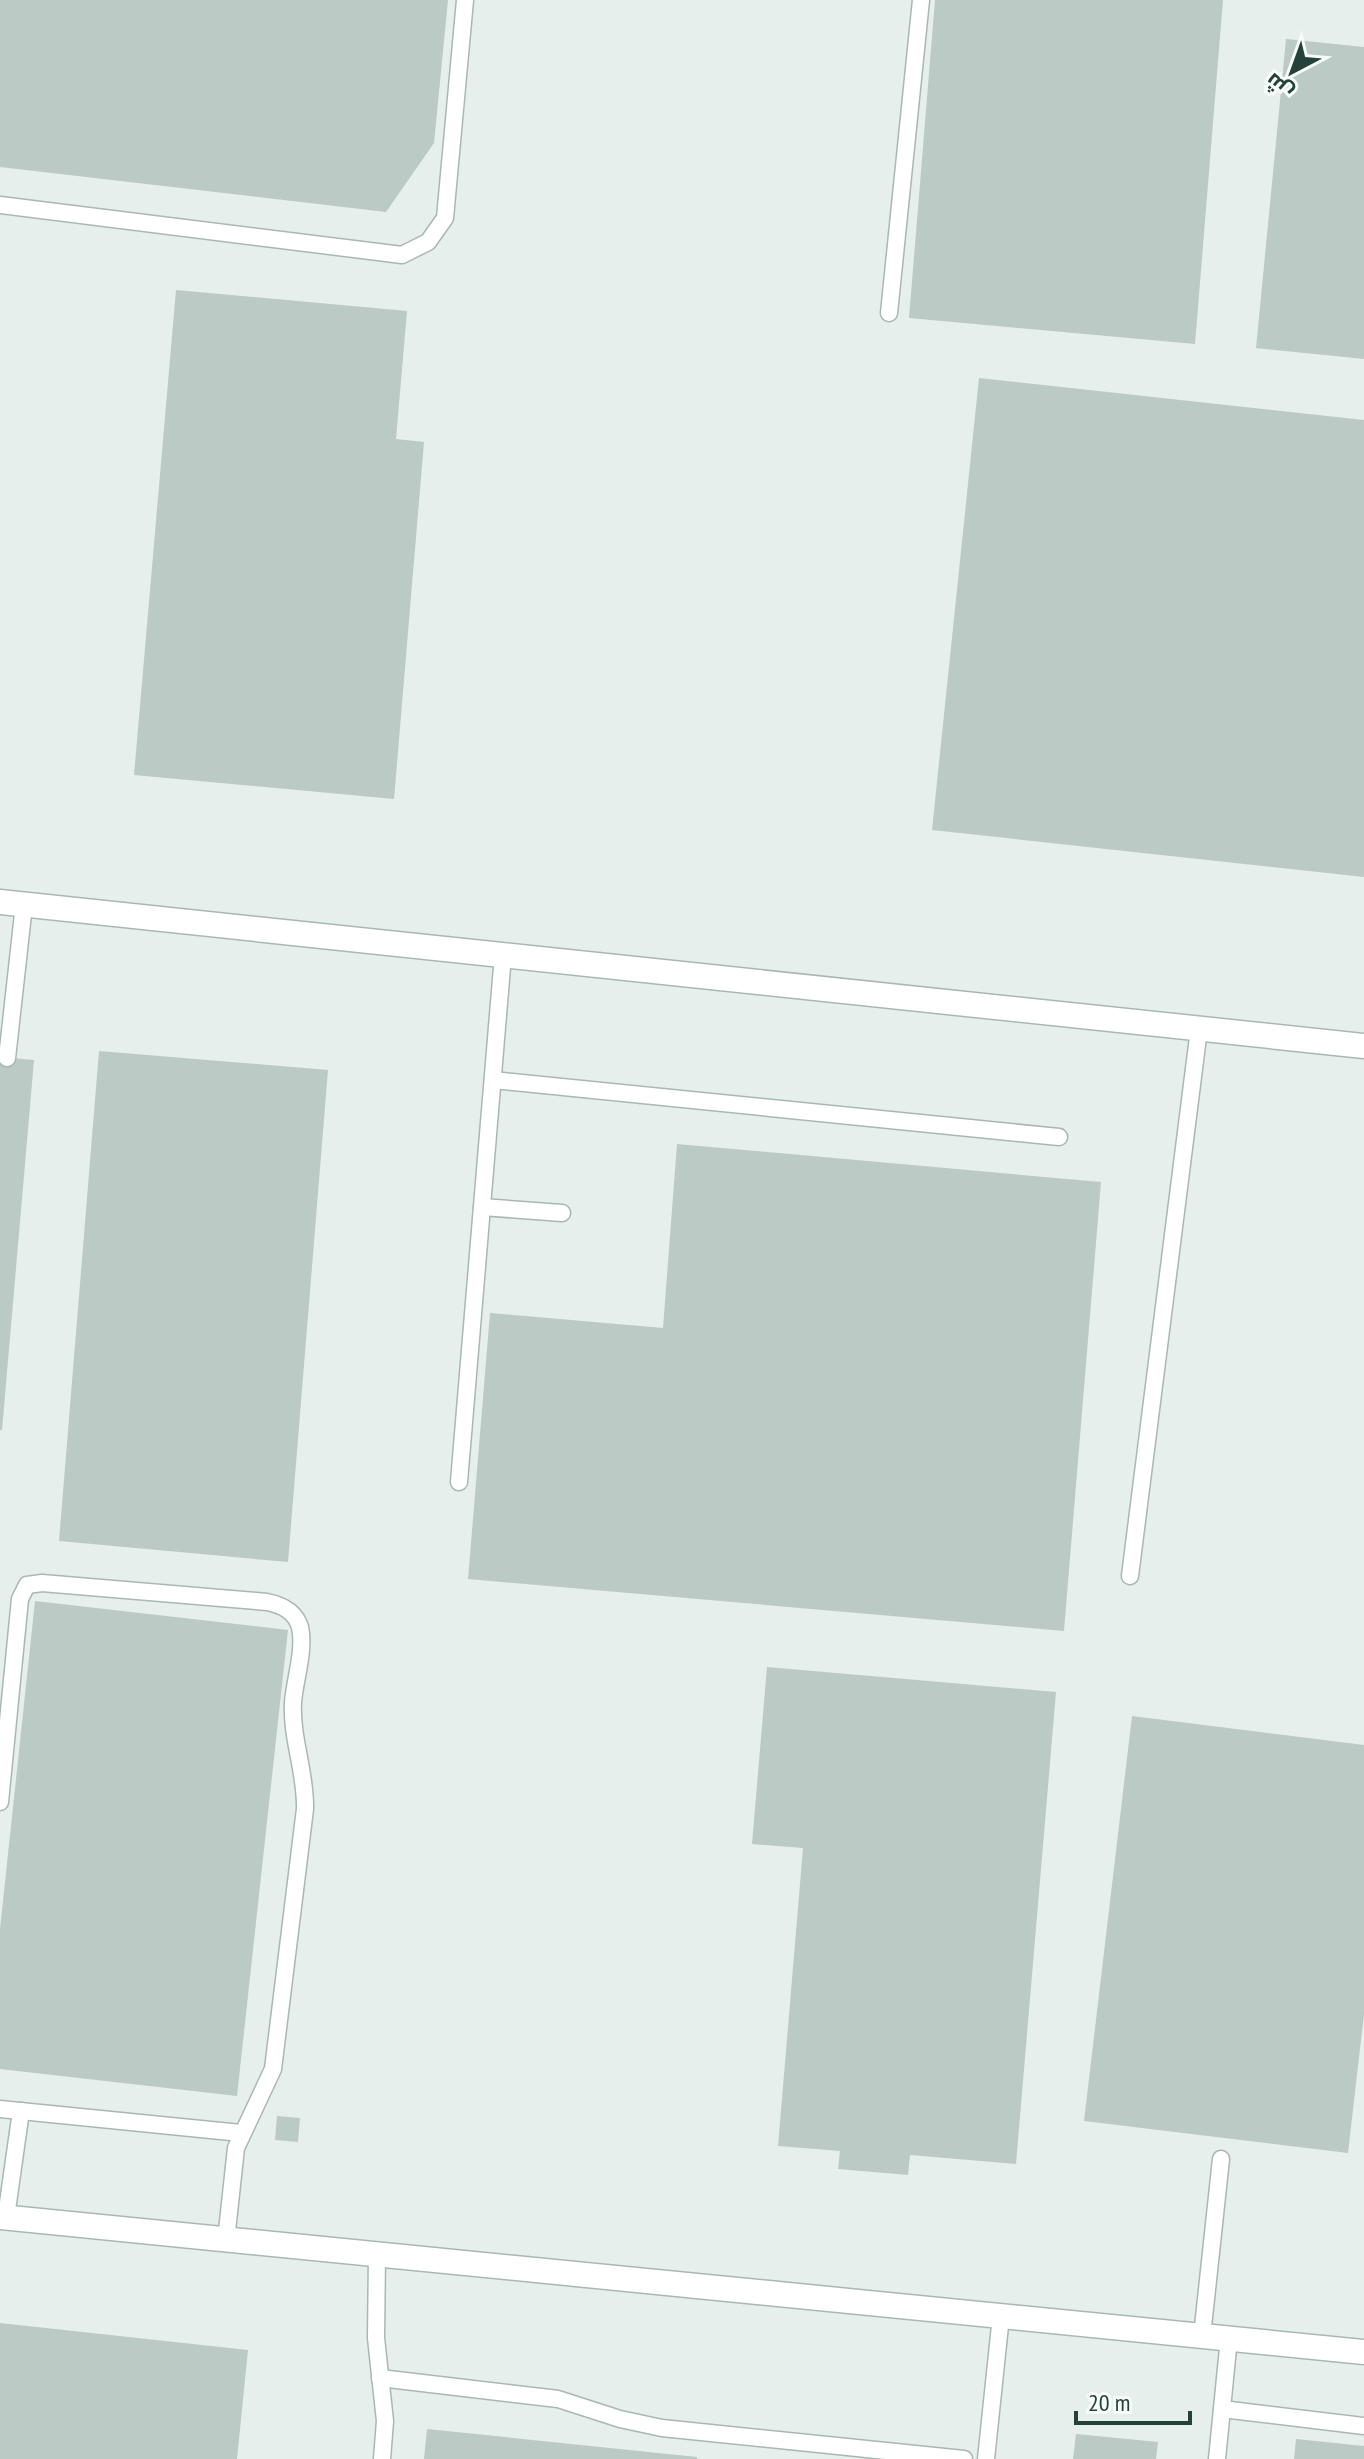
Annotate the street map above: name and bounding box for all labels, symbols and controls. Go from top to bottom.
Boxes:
north arrow [1252,32,1332,112]
text: ش [1259,67,1299,107]
scale bar [1076,2375,1190,2425]
text: 20 m [1088,2387,1130,2418]

